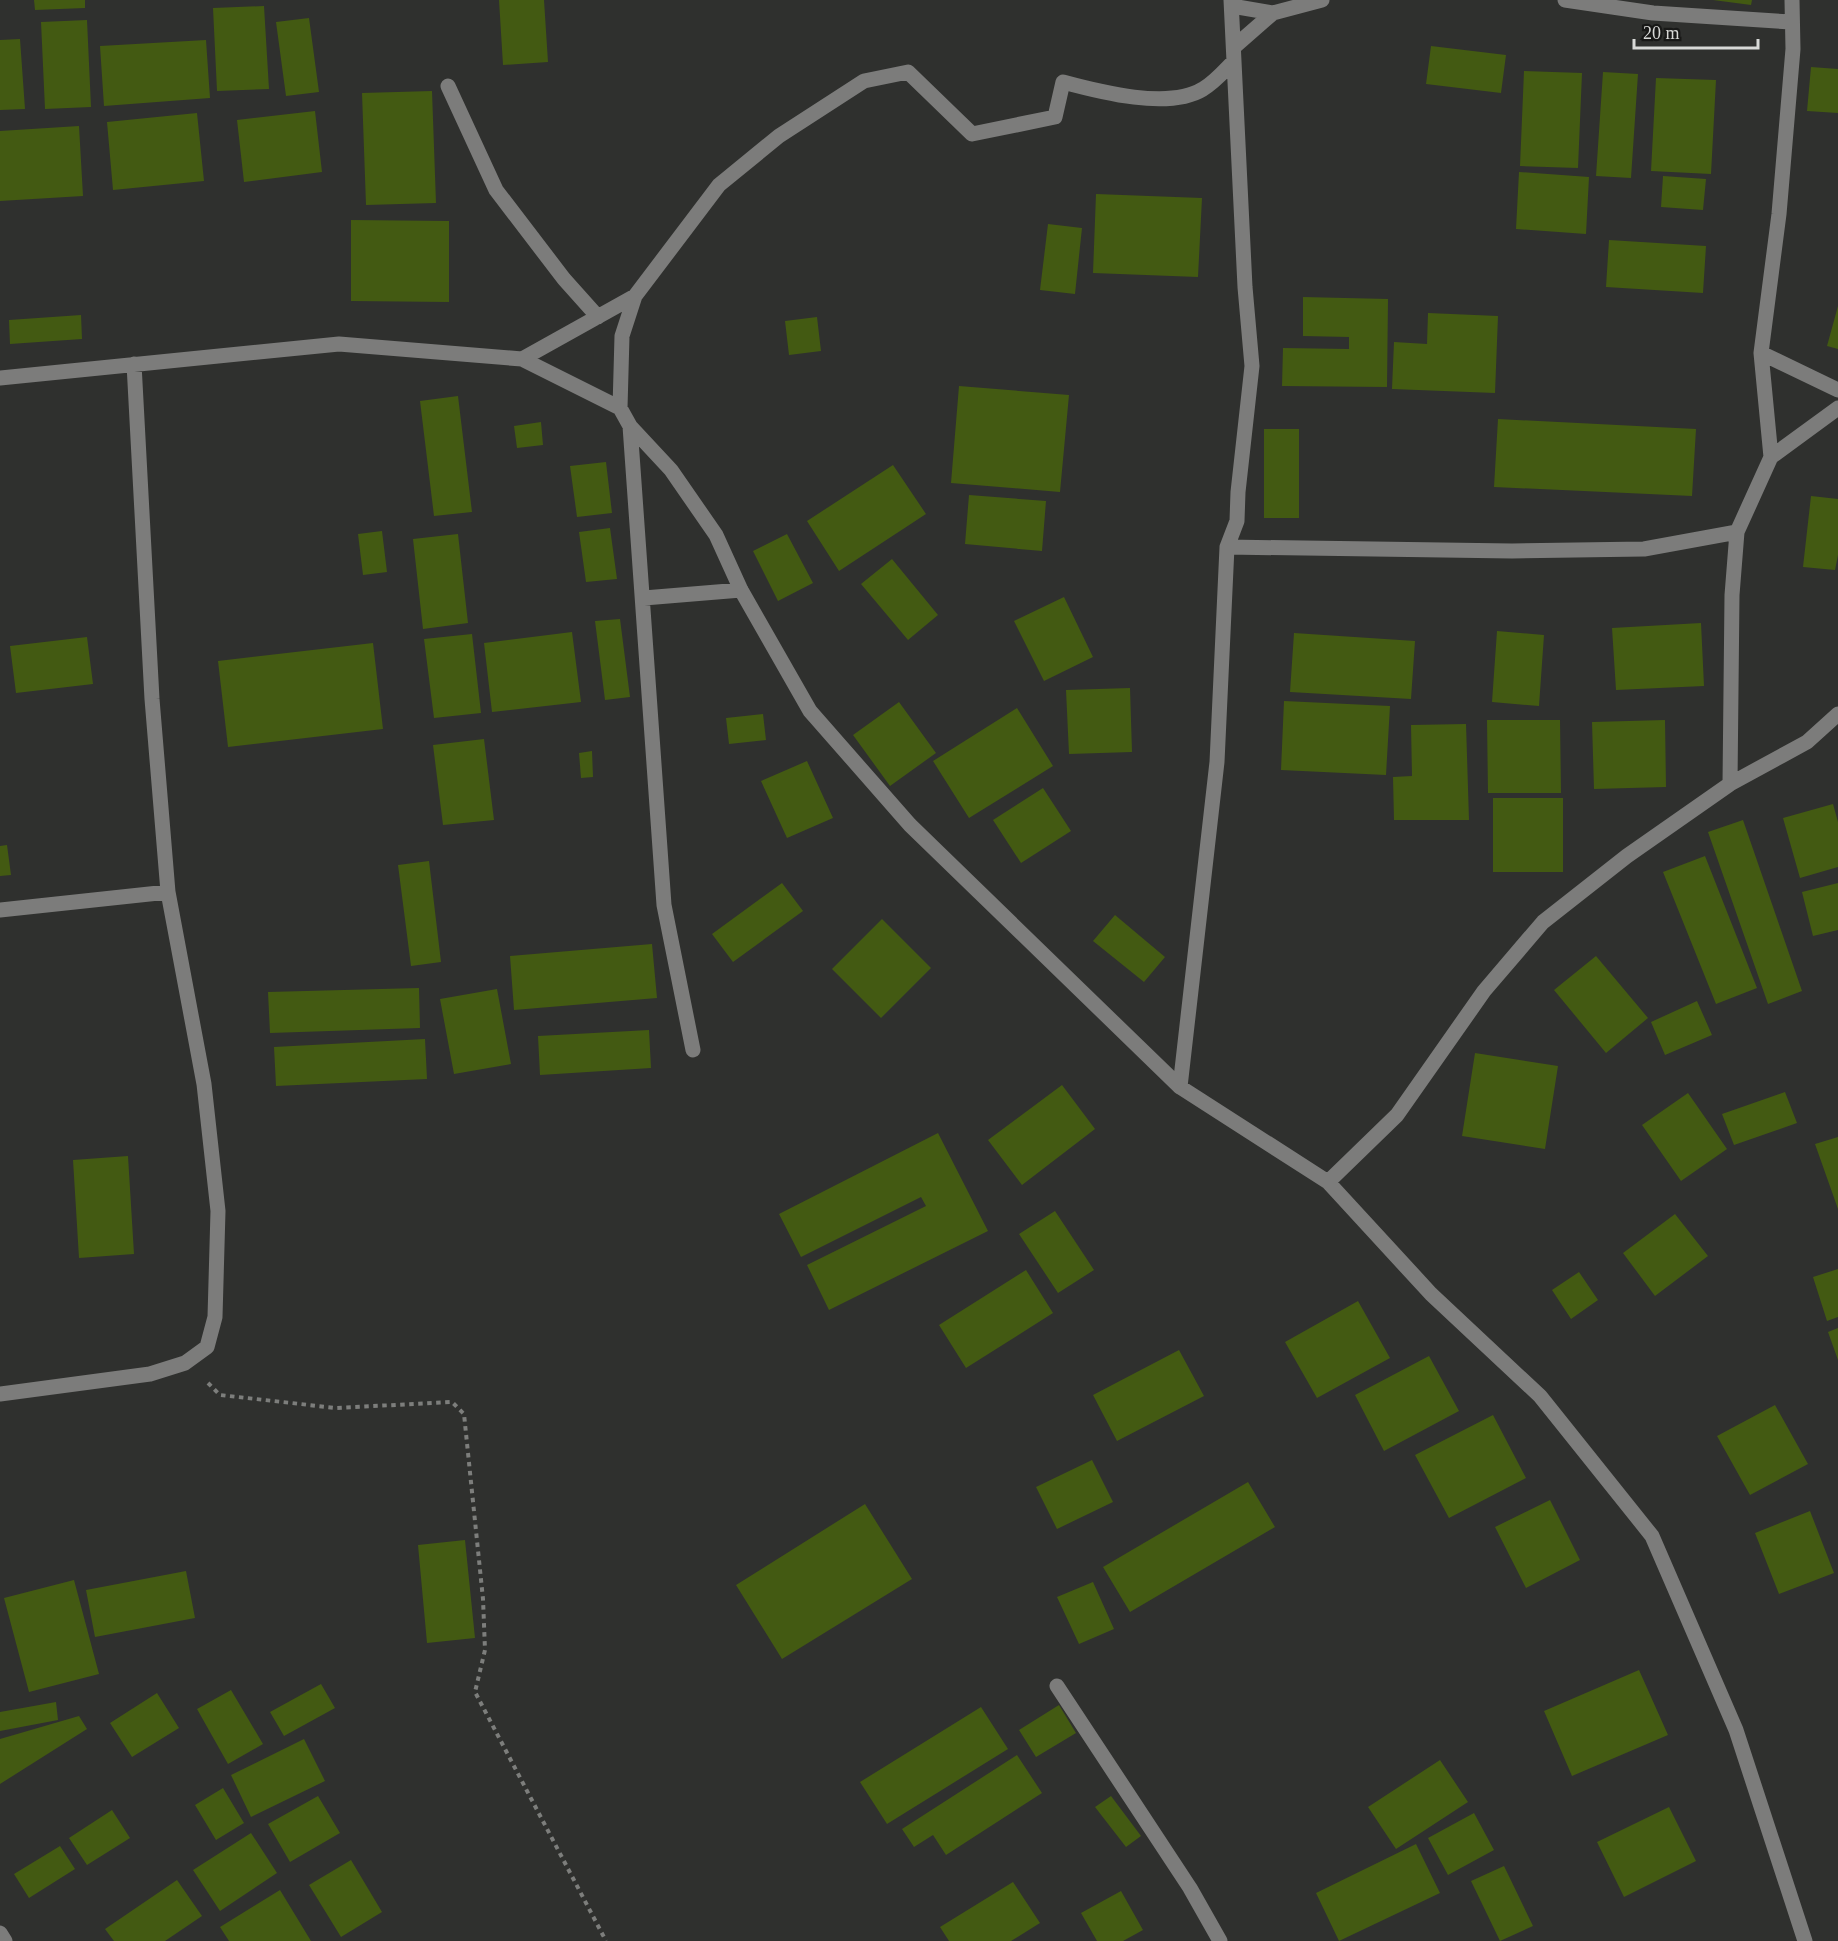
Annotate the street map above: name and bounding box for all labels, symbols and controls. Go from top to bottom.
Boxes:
scale bar [1634,12,1758,50]
text: 20 m [1643,23,1680,43]

